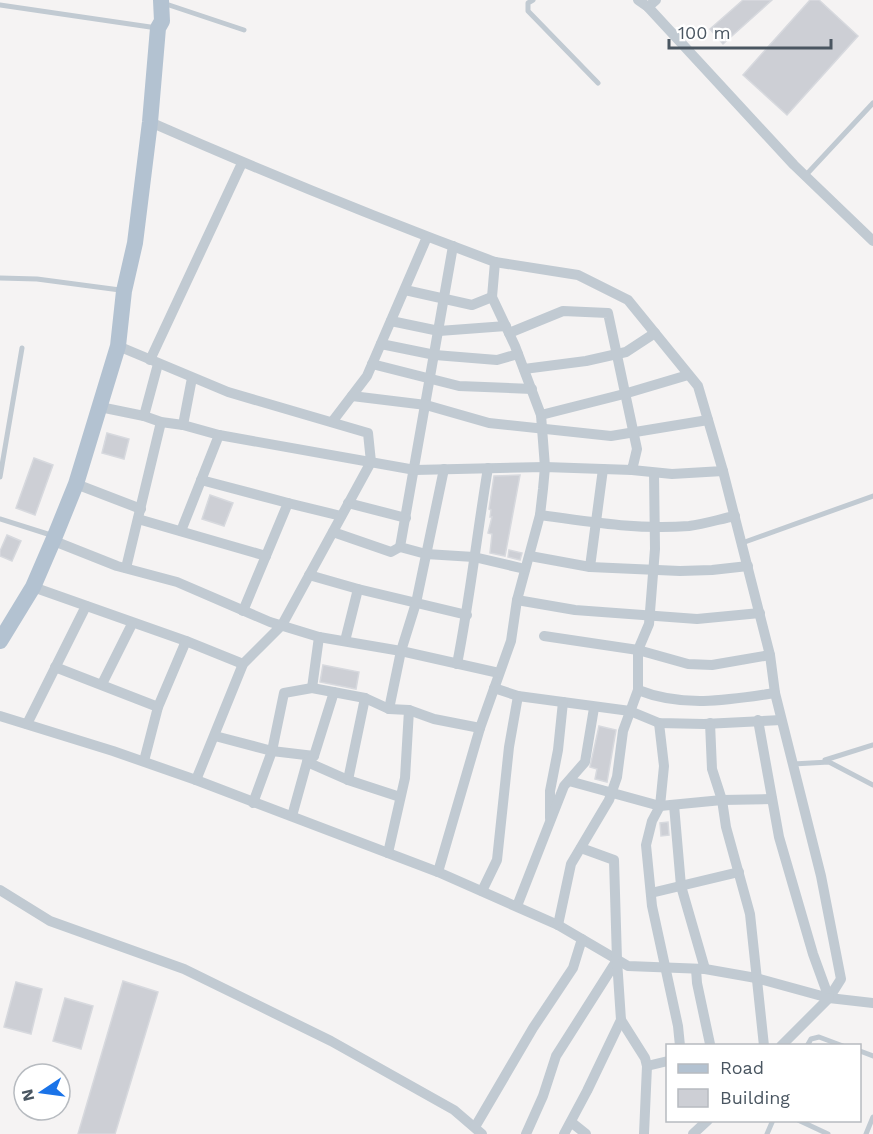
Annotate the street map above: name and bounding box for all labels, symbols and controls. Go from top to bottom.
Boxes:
scale bar [669,12,831,50]
text: 100 m [678,22,731,43]
legend [666,1044,861,1122]
text: Road [720,1057,764,1078]
north arrow [12,1062,72,1122]
text: N [17,1087,38,1103]
text: Building [720,1087,790,1108]

